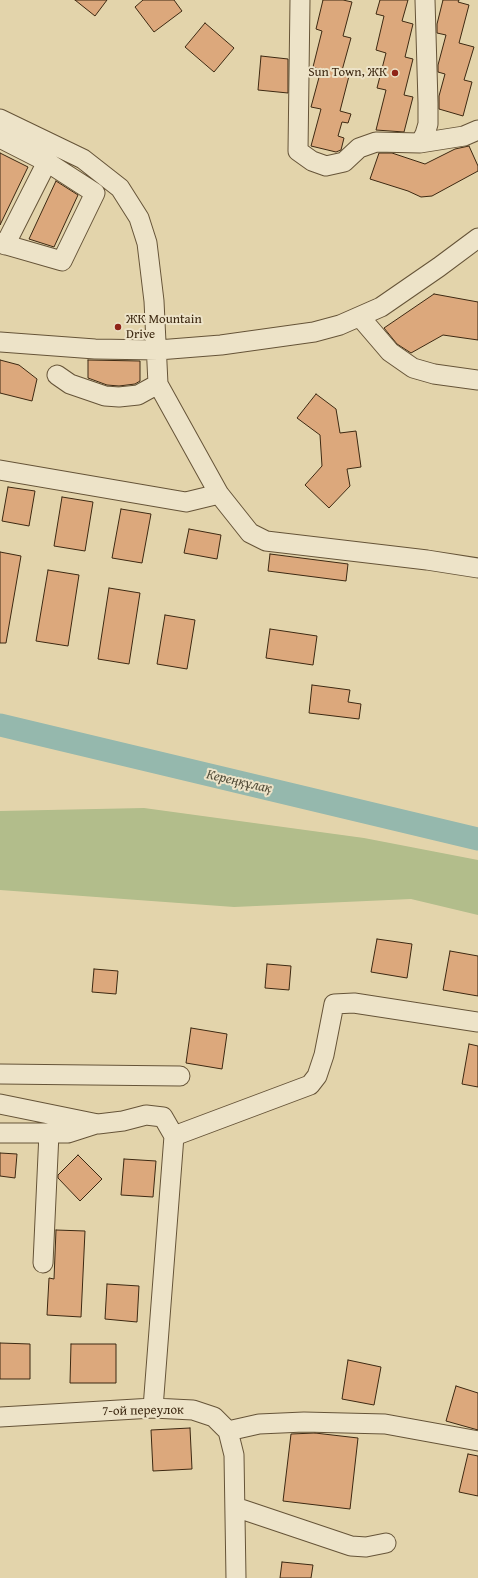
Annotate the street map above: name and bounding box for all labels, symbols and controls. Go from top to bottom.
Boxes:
place label: Sun Town, ЖК [308,65,387,81]
marker: Sun Town, ЖК [390,68,400,78]
place label: ЖК Mountain Drive [126,312,202,343]
marker: ЖК Mountain Drive [113,322,123,332]
water label: Кереңқұлақ [205,766,273,798]
street label: 7-ой переулок [102,1402,184,1420]

